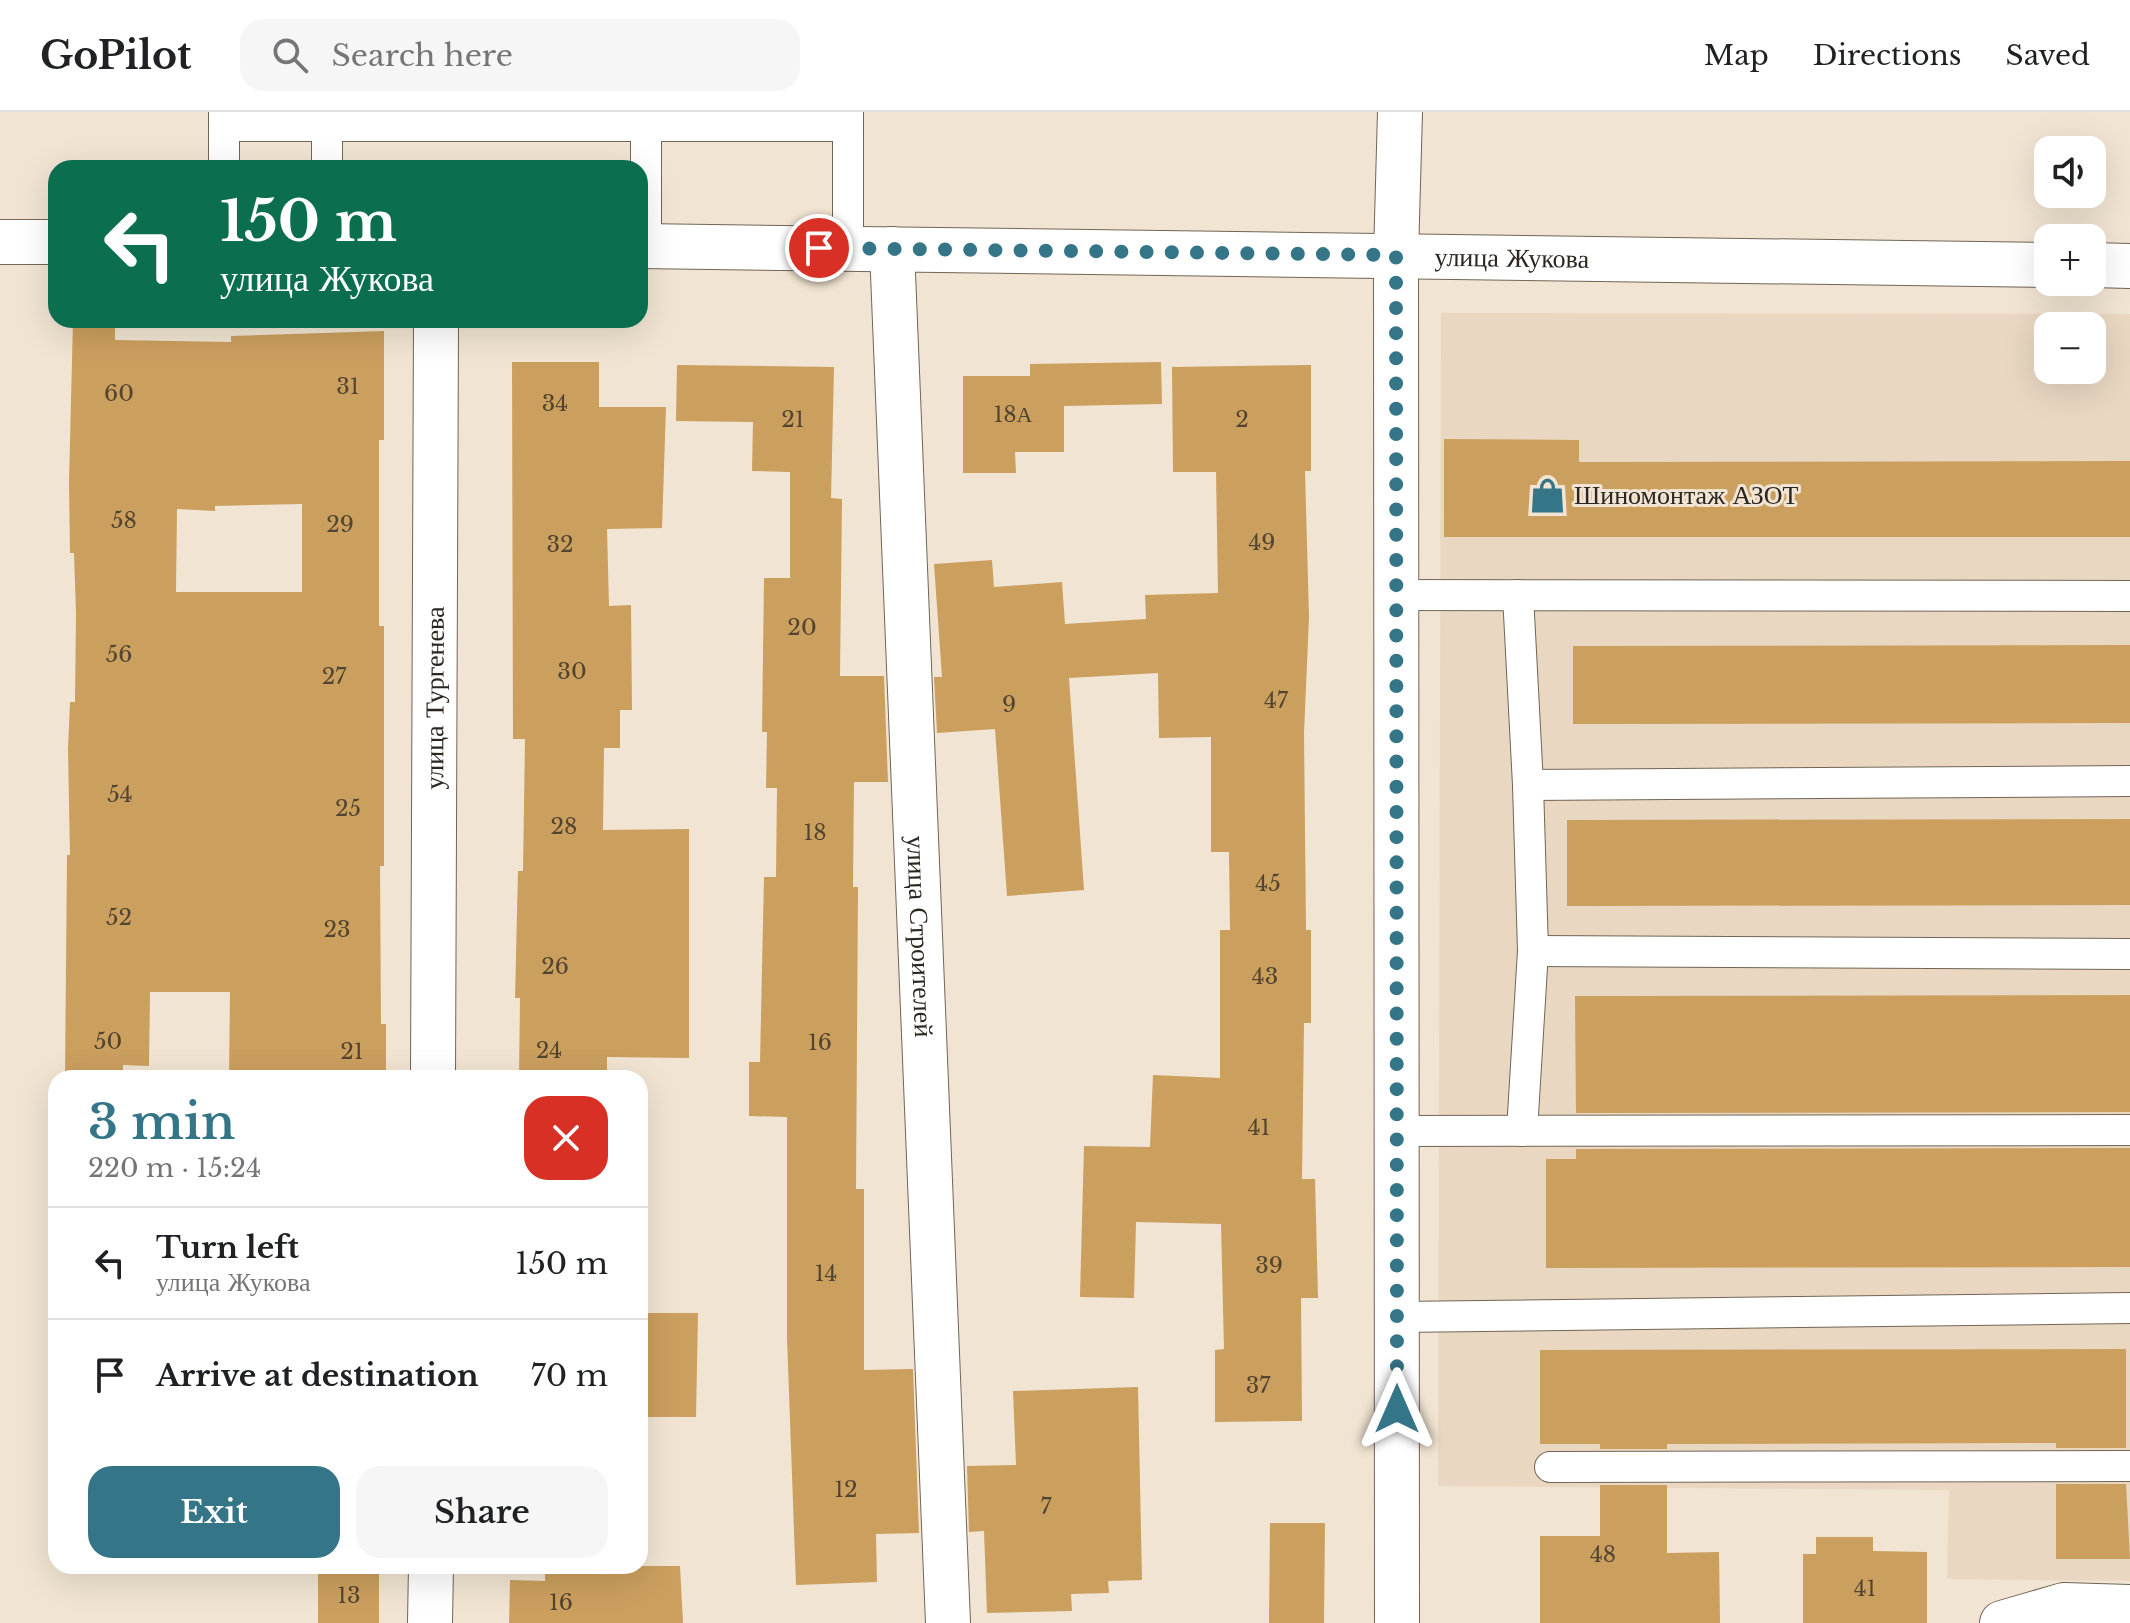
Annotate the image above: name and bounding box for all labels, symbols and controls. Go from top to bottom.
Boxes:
search box [240,19,800,91]
text: GoPilot [40,32,192,79]
icon: search [268,33,312,77]
text: Search here [332,37,513,74]
text: Map [1704,38,1769,73]
text: Directions [1813,38,1962,73]
text: Saved [2006,38,2090,73]
map controls [2034,136,2106,384]
button: sound [2034,136,2106,208]
text: 150 m [220,187,397,256]
icon: left [88,192,192,296]
pin [785,214,853,282]
button: + [2034,224,2106,296]
icon: arrive [797,226,841,270]
street label: улица Жукова [1434,241,1590,275]
text: улица Жукова [220,256,434,301]
button: − [2034,312,2106,384]
house number: 31 [336,373,360,400]
house number: 60 [104,380,134,407]
house number: 34 [542,390,568,417]
house number: 18А [993,401,1033,428]
house number: 21 [781,406,805,433]
house number: 2 [1235,406,1249,433]
shop icon: Шиномонтаж АЗОТ [1529,476,1567,514]
place label: Шиномонтаж АЗОТ [1574,479,1799,511]
house number: 58 [111,507,137,534]
house number: 29 [326,511,354,538]
house number: 49 [1248,529,1276,556]
house number: 32 [546,531,574,558]
street label: улица Тургенева [418,606,451,790]
house number: 20 [787,614,817,641]
house number: 56 [106,641,132,668]
house number: 30 [557,658,587,685]
house number: 27 [322,663,347,690]
house number: 47 [1264,687,1289,714]
house number: 9 [1002,691,1016,718]
house number: 54 [107,781,133,808]
house number: 25 [335,795,361,822]
house number: 28 [551,813,577,840]
house number: 18 [803,819,827,846]
street label: улица Строителей [900,835,940,1038]
house number: 45 [1255,870,1281,897]
house number: 52 [106,904,132,931]
house number: 23 [323,916,351,943]
house number: 26 [541,953,569,980]
house number: 43 [1252,963,1278,990]
house number: 50 [94,1028,122,1055]
house number: 16 [808,1029,832,1056]
house number: 24 [536,1037,562,1064]
house number: 21 [340,1038,364,1065]
text: 3 min [88,1092,235,1152]
button: close [524,1096,608,1180]
house number: 41 [1248,1114,1270,1141]
text: 220 m · 15:24 [88,1152,261,1184]
text: Turn left [156,1229,299,1266]
icon: left [88,1241,132,1285]
text: 150 m [515,1245,608,1282]
house number: 39 [1255,1252,1283,1279]
house number: 14 [815,1260,837,1287]
text: улица Жукова [156,1266,310,1298]
icon: arrive [88,1353,132,1397]
text: Arrive at destination [156,1357,479,1394]
text: 70 m [531,1357,608,1394]
position arrow [1355,1367,1439,1451]
house number: 37 [1246,1372,1271,1399]
button: Exit [88,1466,340,1558]
button: Share [356,1466,608,1558]
house number: 12 [834,1476,858,1503]
house number: 7 [1040,1493,1052,1520]
house number: 48 [1590,1541,1616,1568]
house number: 41 [1854,1575,1876,1602]
house number: 13 [337,1582,361,1609]
house number: 16 [549,1589,573,1616]

